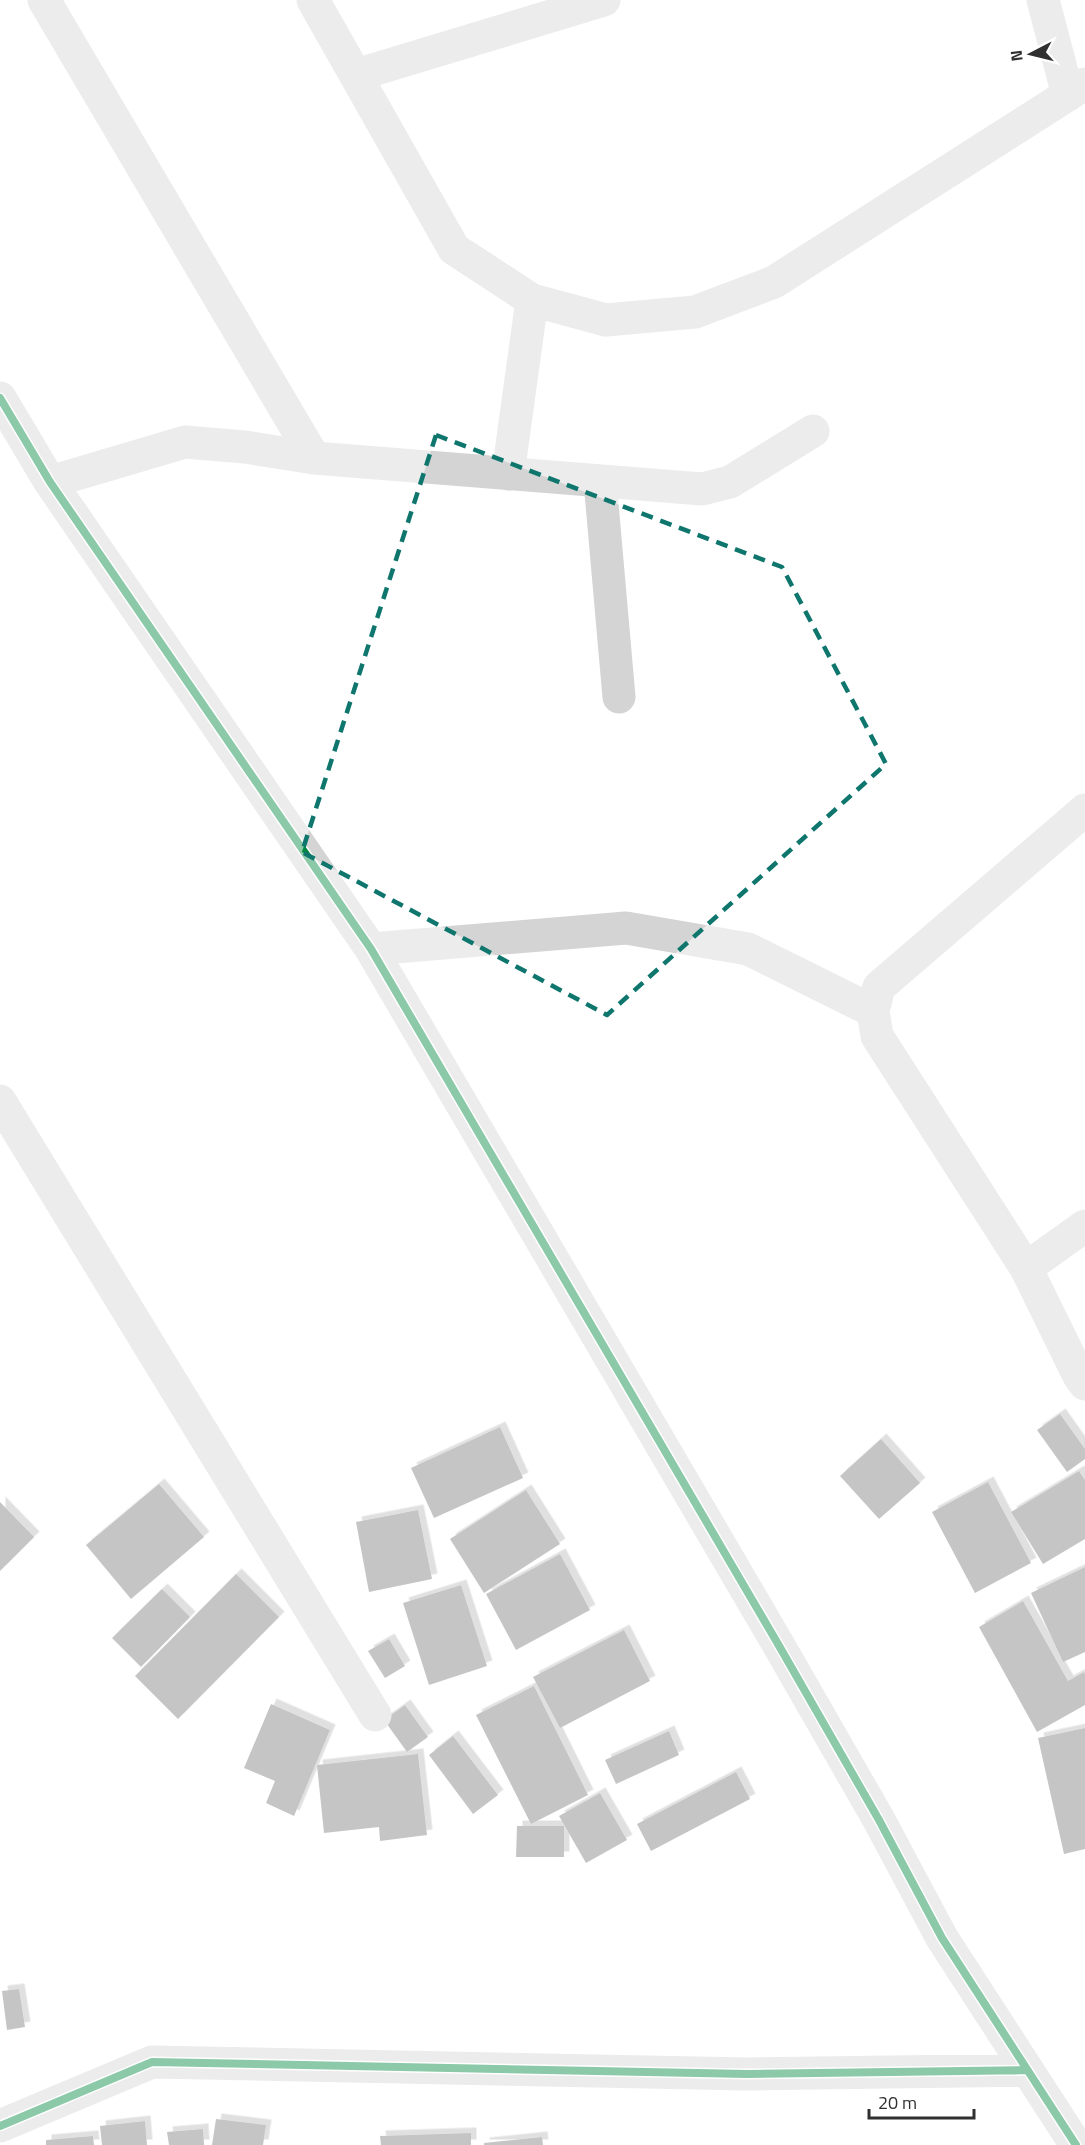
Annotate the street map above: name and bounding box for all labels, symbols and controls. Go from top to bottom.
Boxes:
north arrow [1001,24,1061,84]
text: N [1004,49,1029,63]
scale bar [869,2082,974,2120]
text: 20 m [878,2089,917,2116]

